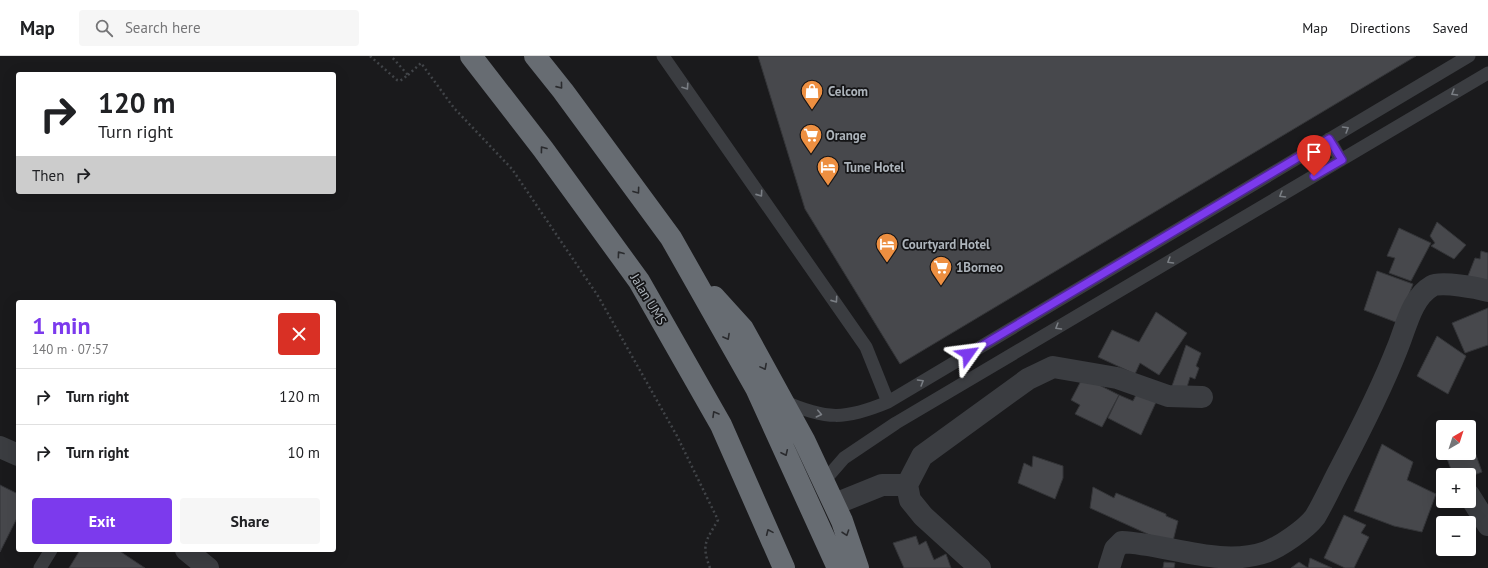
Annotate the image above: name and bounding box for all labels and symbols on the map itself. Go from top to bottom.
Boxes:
shop icon: Celcom [799,78,825,111]
one-way arrow [555,82,562,89]
one-way arrow [681,83,688,90]
place label: Celcom [828,83,868,100]
one-way arrow [1451,89,1458,96]
supermarket icon: Orange [798,122,824,155]
place label: Orange [826,127,867,144]
one-way arrow [1342,127,1349,134]
pin [1297,135,1331,176]
one-way arrow [541,147,548,154]
hotel icon: Tune Hotel [815,154,841,187]
place label: Tune Hotel [844,159,905,176]
one-way arrow [632,187,640,194]
one-way arrow [755,190,763,197]
one-way arrow [1279,190,1286,197]
hotel icon: Courtyard Hotel [874,231,900,264]
place label: Courtyard Hotel [902,236,990,253]
one-way arrow [618,252,625,259]
supermarket icon: 1Borneo [928,254,954,287]
one-way arrow [1167,256,1174,263]
place label: 1Borneo [956,259,1003,276]
street label: Jalan UMS [626,270,671,328]
one-way arrow [830,296,837,303]
one-way arrow [1055,322,1062,329]
one-way arrow [722,333,729,340]
position arrow [947,333,989,375]
one-way arrow [759,363,767,370]
one-way arrow [917,379,924,386]
one-way arrow [816,410,822,418]
one-way arrow [712,411,720,418]
north arrow [1436,420,1476,460]
one-way arrow [781,449,789,456]
one-way arrow [766,529,774,537]
one-way arrow [841,530,850,537]

